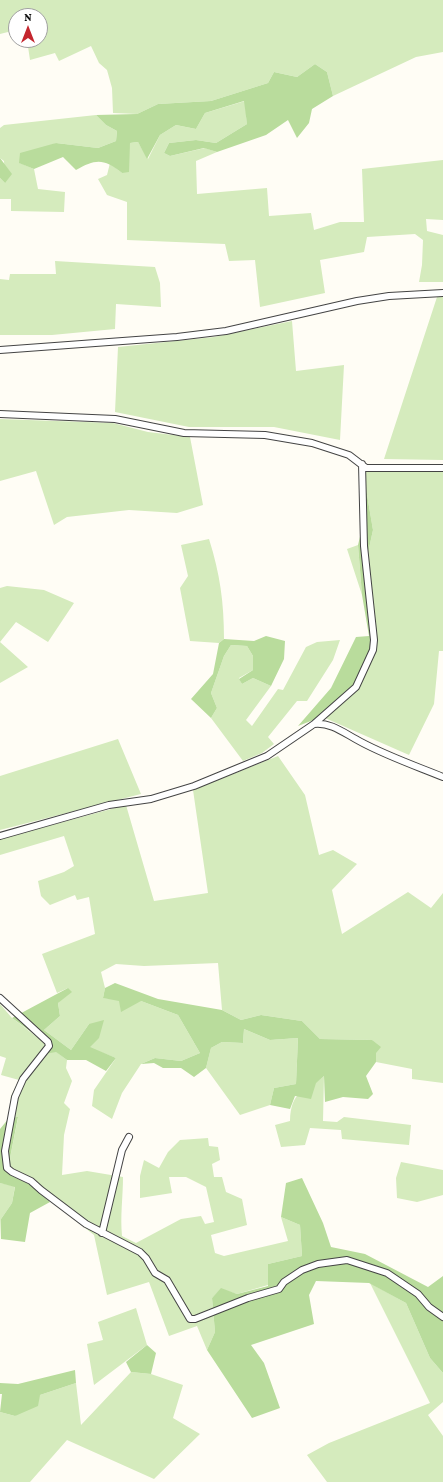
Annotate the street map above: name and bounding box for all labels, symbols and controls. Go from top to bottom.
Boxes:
north arrow [8,8,48,48]
text: N [24,11,32,23]

